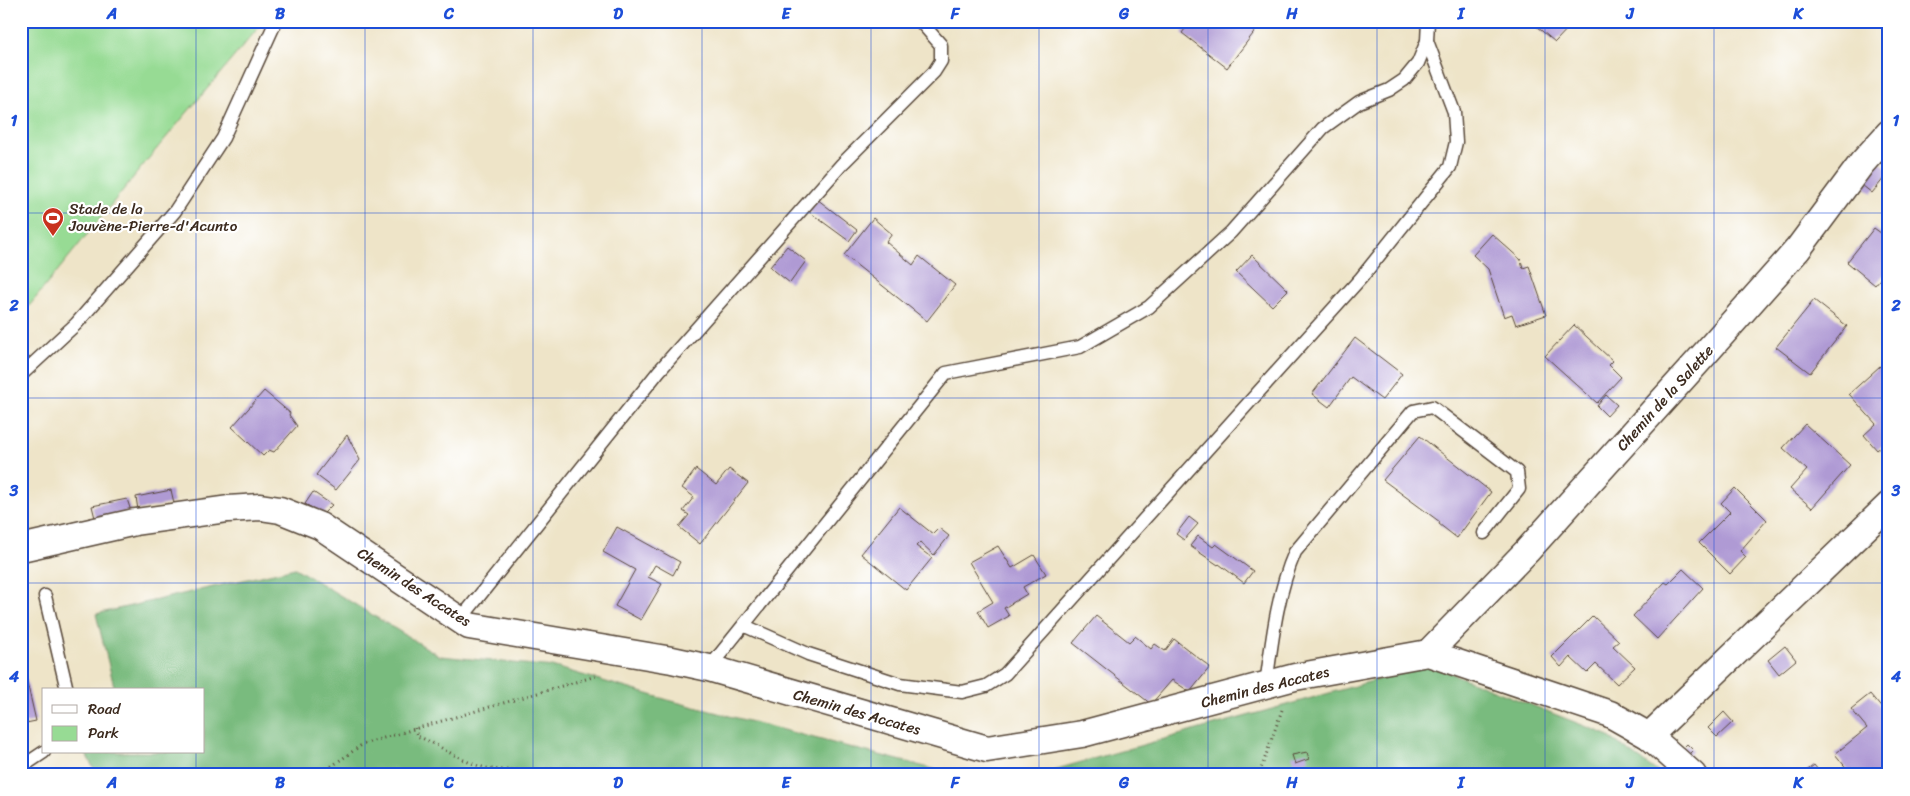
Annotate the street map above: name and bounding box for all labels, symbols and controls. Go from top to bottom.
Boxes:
text: A [106,0,117,28]
text: B [275,0,286,28]
text: C [443,0,455,28]
text: D [613,0,623,28]
text: E [782,0,792,28]
text: F [950,0,961,28]
text: G [1118,0,1130,28]
text: H [1285,0,1298,28]
text: I [1457,0,1466,28]
text: J [1625,0,1635,28]
text: K [1792,0,1804,28]
text: 1 [11,106,18,135]
text: 1 [1893,106,1900,135]
place label: Stade de la Jouvène-Pierre-d'Acunto [68,196,238,239]
sports icon: Stade de la Jouvène-Pierre-d'Acunto [41,206,65,237]
text: 2 [8,291,19,320]
text: 2 [1890,291,1901,320]
street label: Chemin de la Salette [1610,339,1720,457]
text: 3 [9,476,19,505]
text: 3 [1891,476,1901,505]
street label: Chemin des Accates [352,540,477,634]
street label: Chemin des Accates [1198,658,1333,715]
text: 4 [8,662,19,691]
text: 4 [1890,662,1901,691]
street label: Chemin des Accates [790,681,925,743]
legend [42,688,205,754]
text: Road [88,696,121,722]
text: Park [88,720,119,746]
text: A [106,768,117,796]
text: B [275,768,286,796]
text: C [443,768,455,796]
text: D [613,768,623,796]
text: E [782,768,792,796]
text: F [950,768,961,796]
text: G [1118,768,1130,796]
text: H [1285,768,1298,796]
text: I [1457,768,1466,796]
text: J [1625,768,1635,796]
text: K [1792,768,1804,796]

